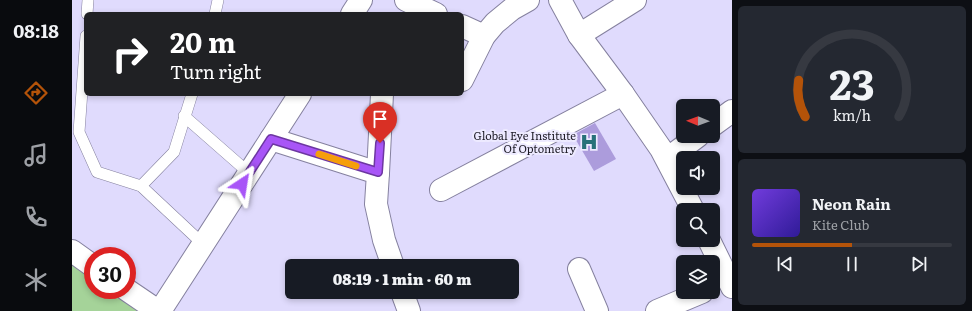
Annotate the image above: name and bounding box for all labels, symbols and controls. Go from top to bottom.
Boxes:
text: 08:18 [13,17,59,44]
text: 20 m [170,20,236,62]
icon: right [104,28,156,80]
text: 23 [829,51,875,113]
text: Turn right [170,58,261,85]
icon: directions [22,79,50,107]
north arrow [676,99,720,143]
map controls [676,99,720,299]
pin [363,102,397,143]
text: km/h [833,104,872,125]
icon: arrive [369,108,391,130]
place label: Global Eye Institute Of Optometry [473,127,577,156]
hospital icon: Global Eye Institute Of Optometry [579,132,599,152]
icon: music [22,141,50,169]
button: sound [676,151,720,195]
position arrow [221,163,263,205]
text: Neon Rain [812,192,891,215]
icon: phone [22,203,50,231]
button: search [676,203,720,247]
text: Kite Club [812,215,869,234]
speed limit sign: 30 [84,247,136,299]
icon: previous [774,253,796,275]
icon: pause [841,253,863,275]
icon: next [908,253,930,275]
button: layers [676,255,720,299]
icon: climate [22,266,50,294]
text: 08:19 · 1 min · 60 m [333,267,471,290]

